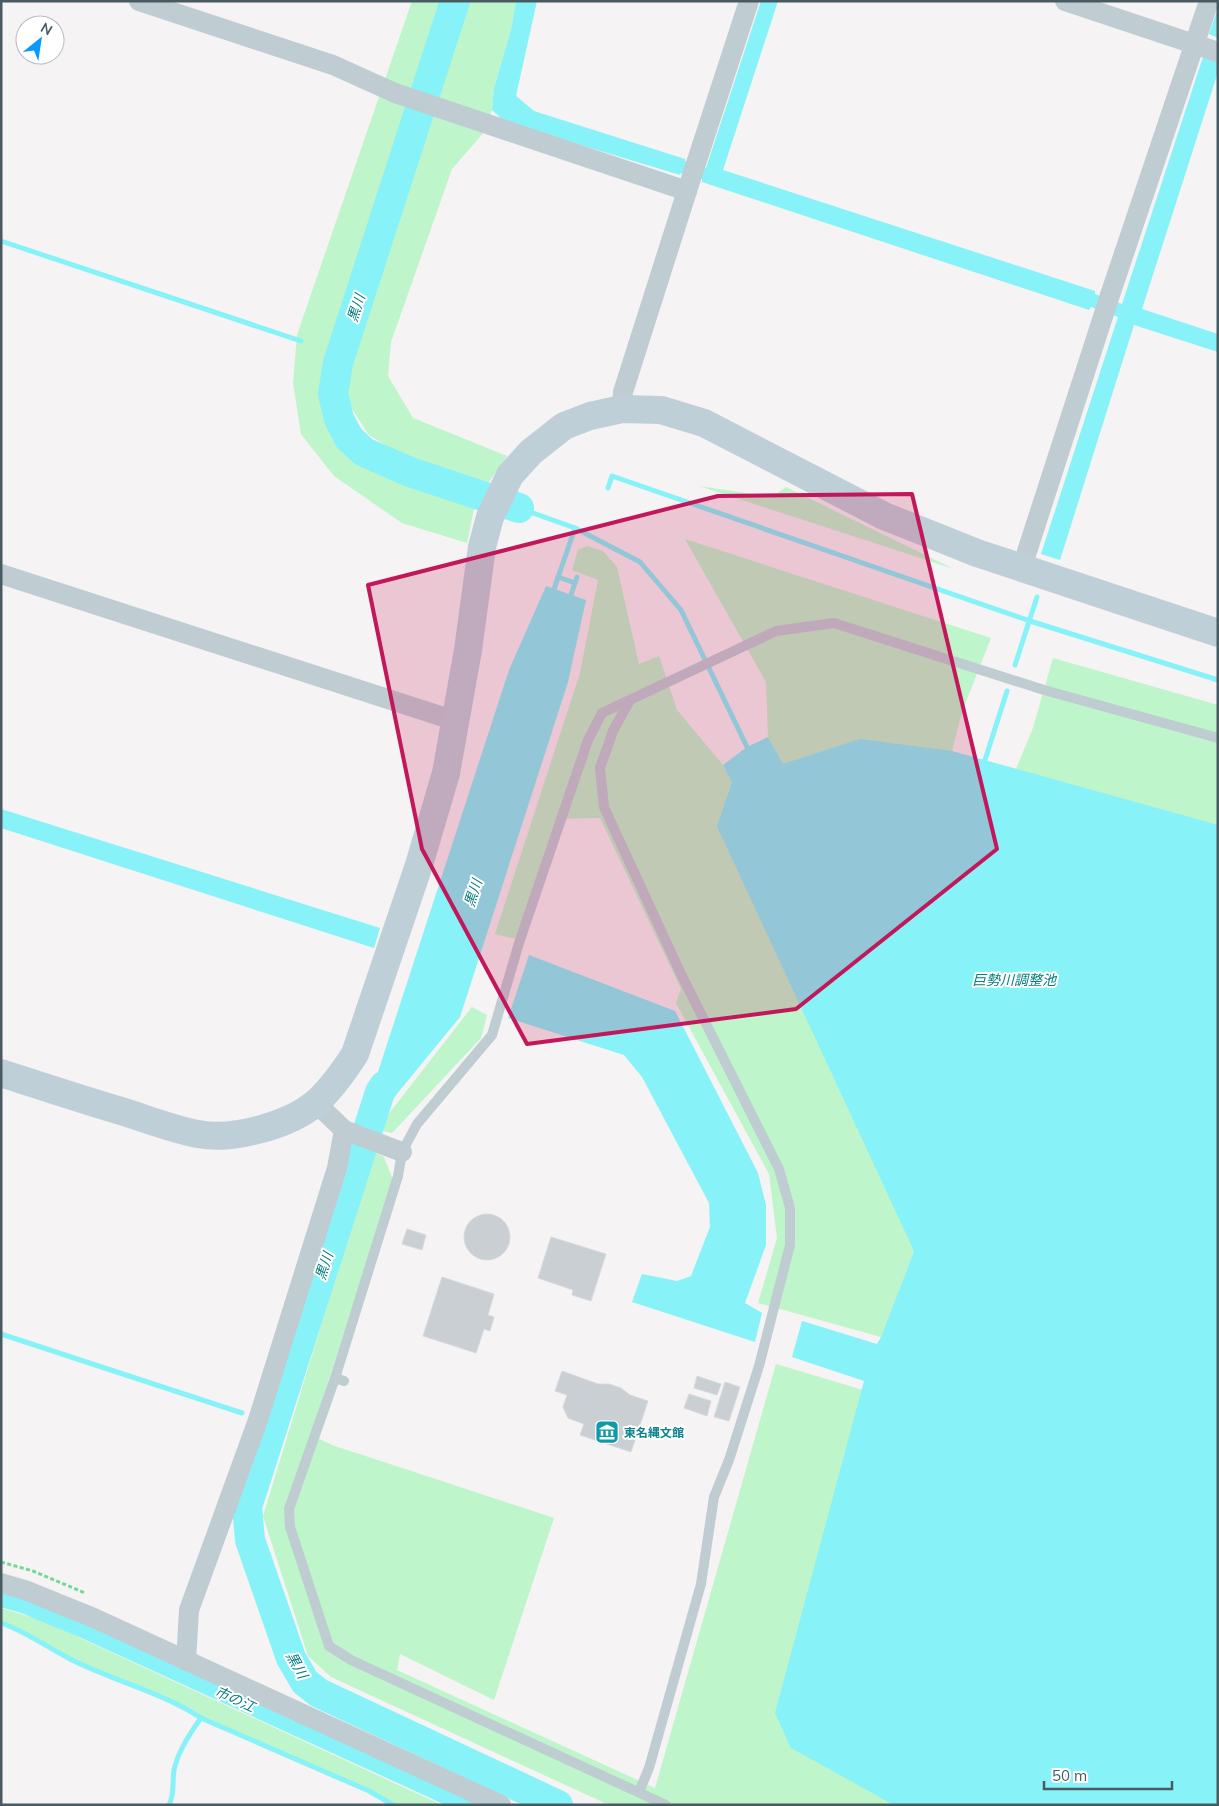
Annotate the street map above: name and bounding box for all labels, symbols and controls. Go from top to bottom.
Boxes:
north arrow [15,15,65,65]
text: N [37,18,56,39]
water label: 黒川 [343,290,370,324]
water label: 黒川 [460,875,487,909]
water label: 巨勢川調整池 [972,971,1058,989]
water label: 黒川 [311,1248,338,1282]
museum icon: 東名縄文館 [594,1419,620,1445]
place label: 東名縄文館 [624,1425,684,1440]
water label: 黒川 [282,1648,313,1683]
water label: 市の江 [212,1682,260,1717]
scale bar [1044,1758,1172,1790]
text: 50 m [1052,1766,1087,1785]

